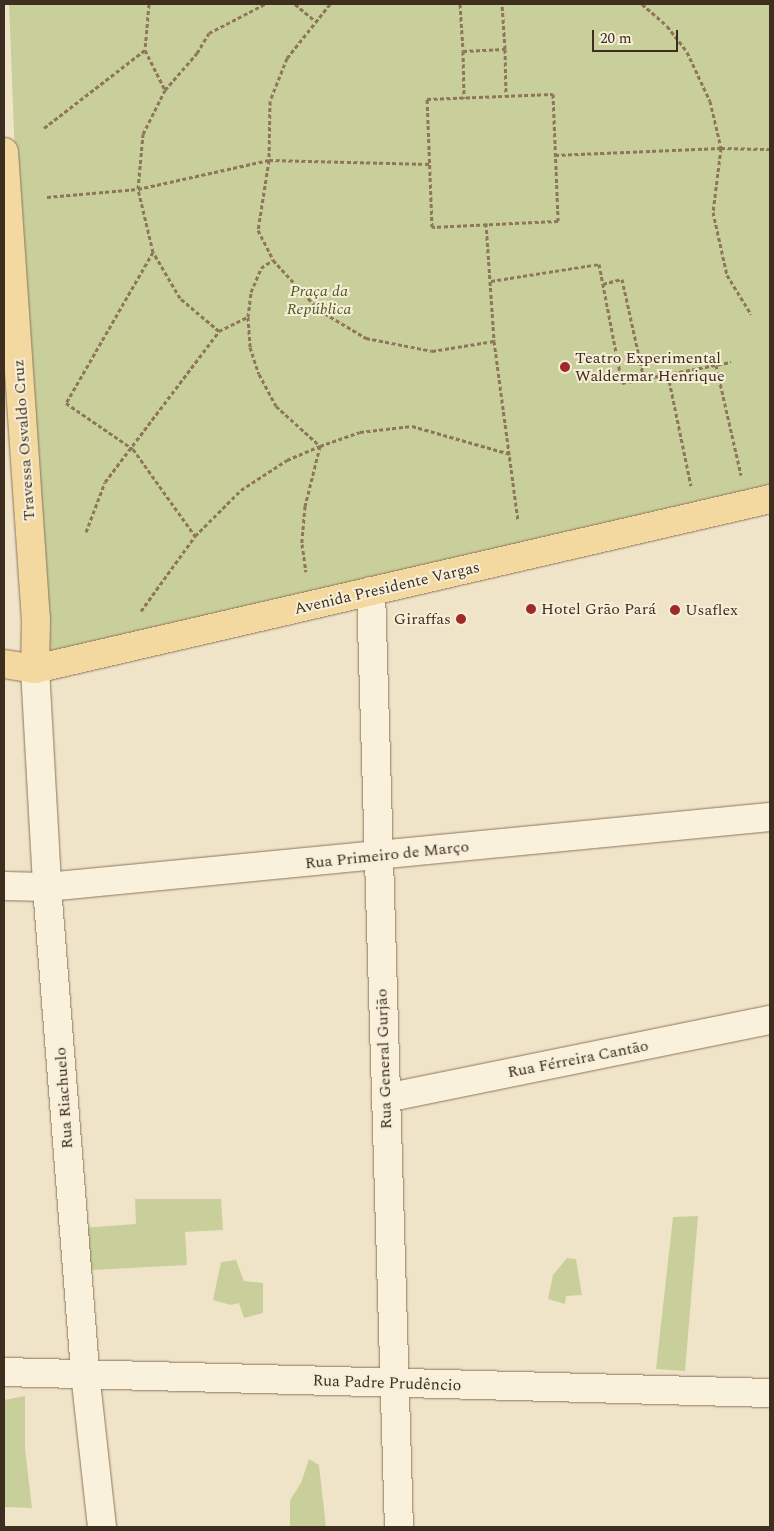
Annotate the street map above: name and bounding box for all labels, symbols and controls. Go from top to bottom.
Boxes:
scale bar [594,20,680,52]
text: 20 m [600,27,632,50]
park label: Praça da República [287,281,351,319]
place label: Teatro Experimental Waldermar Henrique [575,348,725,386]
street label: Travessa Osvaldo Cruz [9,359,39,521]
marker: Teatro Experimental Waldermar Henrique [559,361,571,373]
street label: Avenida Presidente Vargas [292,557,482,619]
place label: Hotel Grão Pará [541,599,656,619]
place label: Usaflex [685,600,738,620]
marker: Hotel Grão Pará [525,603,537,615]
marker: Usaflex [669,604,681,616]
place label: Giraffas [394,609,451,629]
marker: Giraffas [455,613,467,625]
street label: Rua Primeiro de Março [304,837,470,873]
street label: Rua General Gurjão [372,988,396,1130]
street label: Rua Férreira Cantão [506,1036,650,1082]
street label: Rua Riachuelo [51,1047,77,1149]
street label: Rua Padre Prudêncio [312,1371,462,1395]

